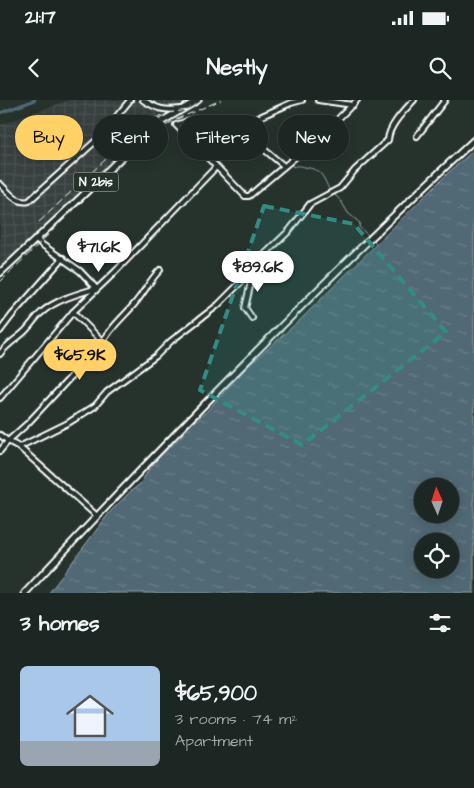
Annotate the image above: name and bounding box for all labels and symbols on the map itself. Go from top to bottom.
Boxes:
road number: N 2bis [74,172,118,191]
pin: $71.6K [58,230,140,273]
pin: $89.6K [217,250,299,293]
pin: $65.9K [39,338,121,381]
north arrow [414,478,459,522]

